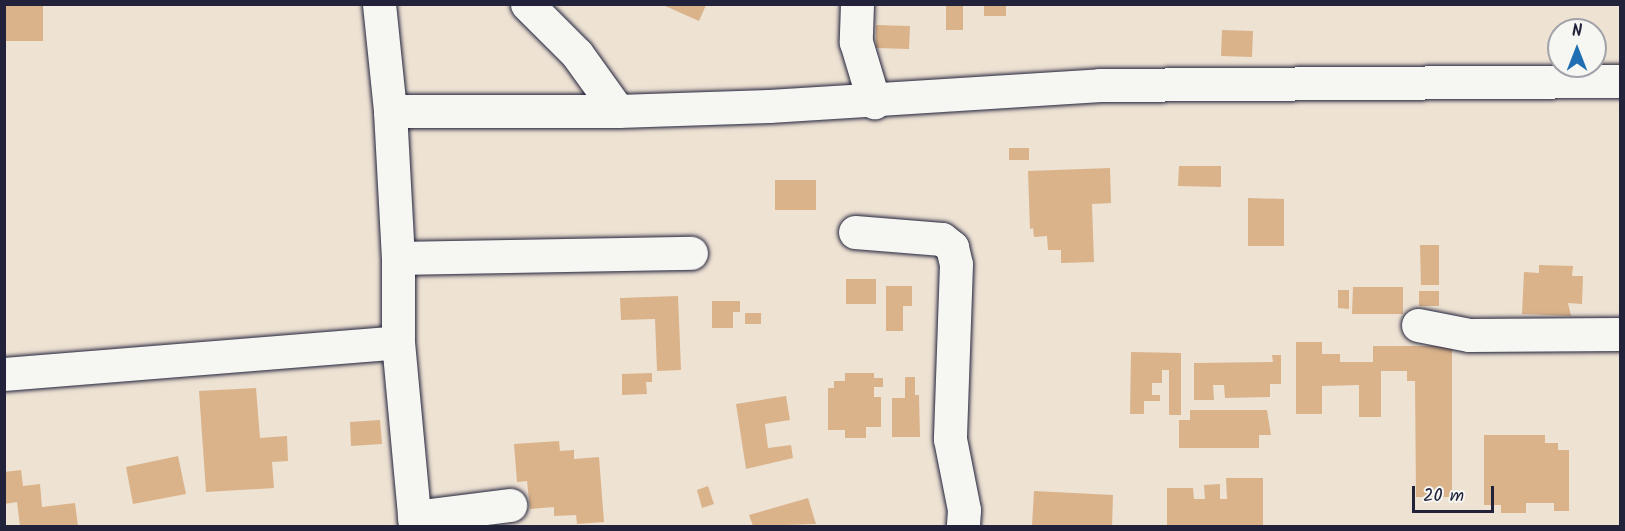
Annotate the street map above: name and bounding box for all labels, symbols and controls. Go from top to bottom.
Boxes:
north arrow [1547,18,1607,78]
text: N [1572,19,1582,44]
scale bar [1415,474,1498,512]
text: 20 m [1423,482,1464,511]

